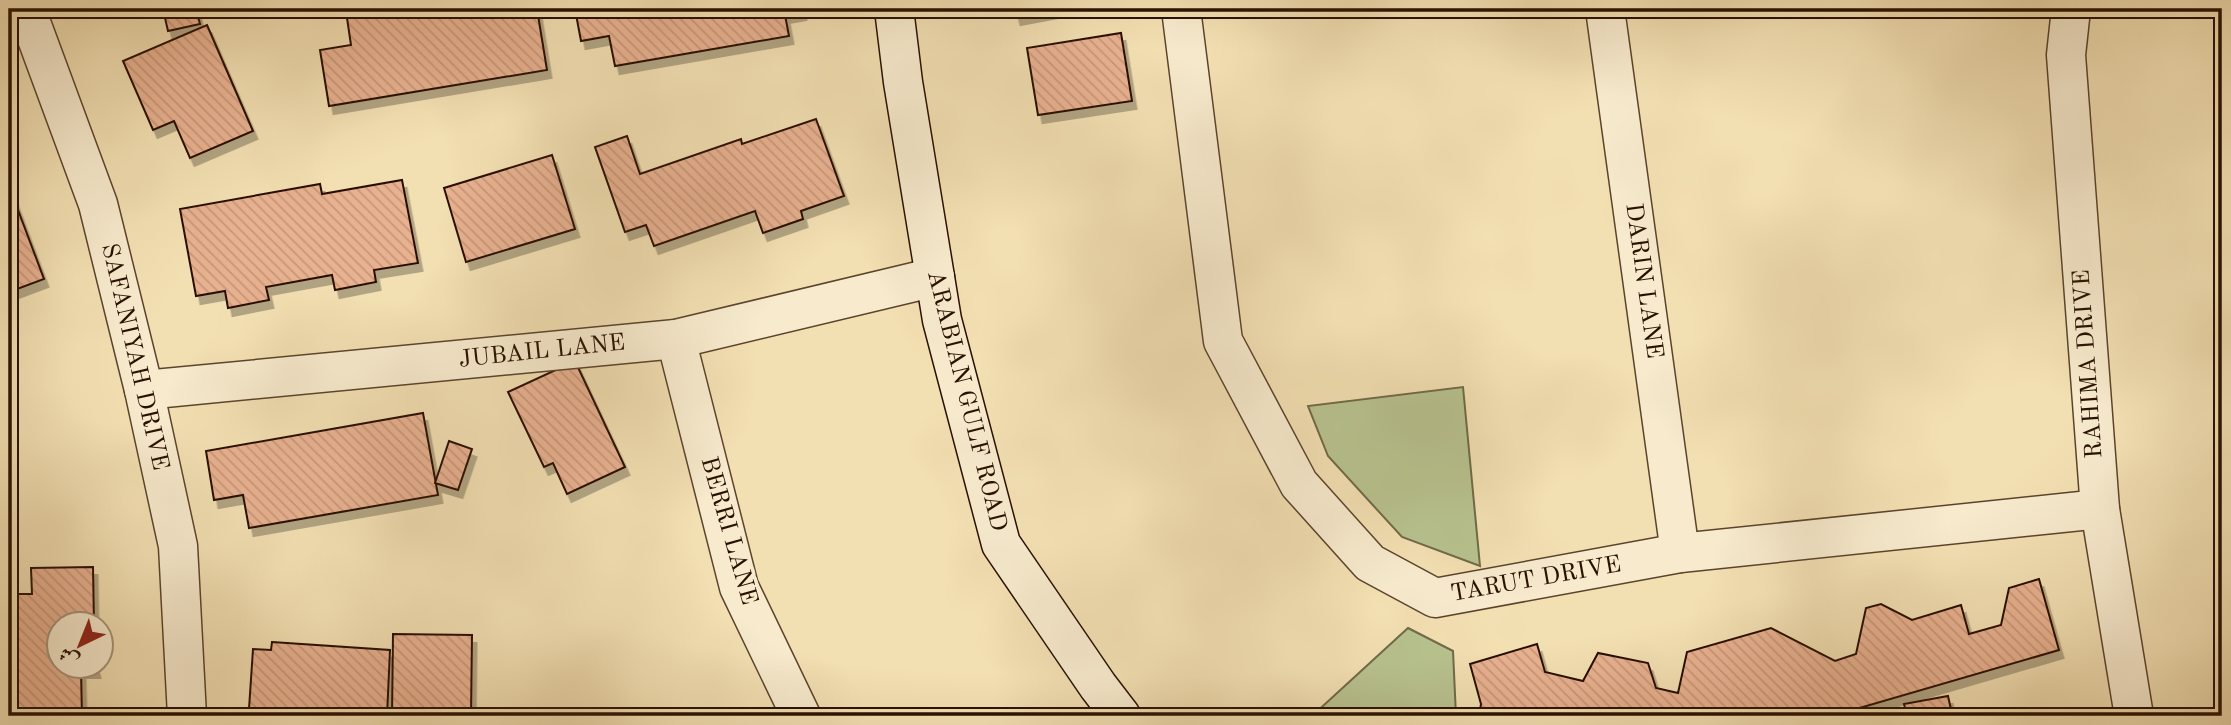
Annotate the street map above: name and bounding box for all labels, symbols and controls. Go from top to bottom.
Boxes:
street label: DARIN LANE [1620,202,1666,360]
street label: SAFANIYAH DRIVE [96,241,172,473]
street label: ARABIAN GULF ROAD [922,268,1010,534]
street label: RAHIMA DRIVE [2070,269,2108,459]
street label: JUBAIL LANE [458,331,626,373]
street label: BERRI LANE [695,454,761,608]
street label: TARUT DRIVE [1449,553,1623,607]
north arrow [46,610,116,680]
text: ش [57,642,83,669]

